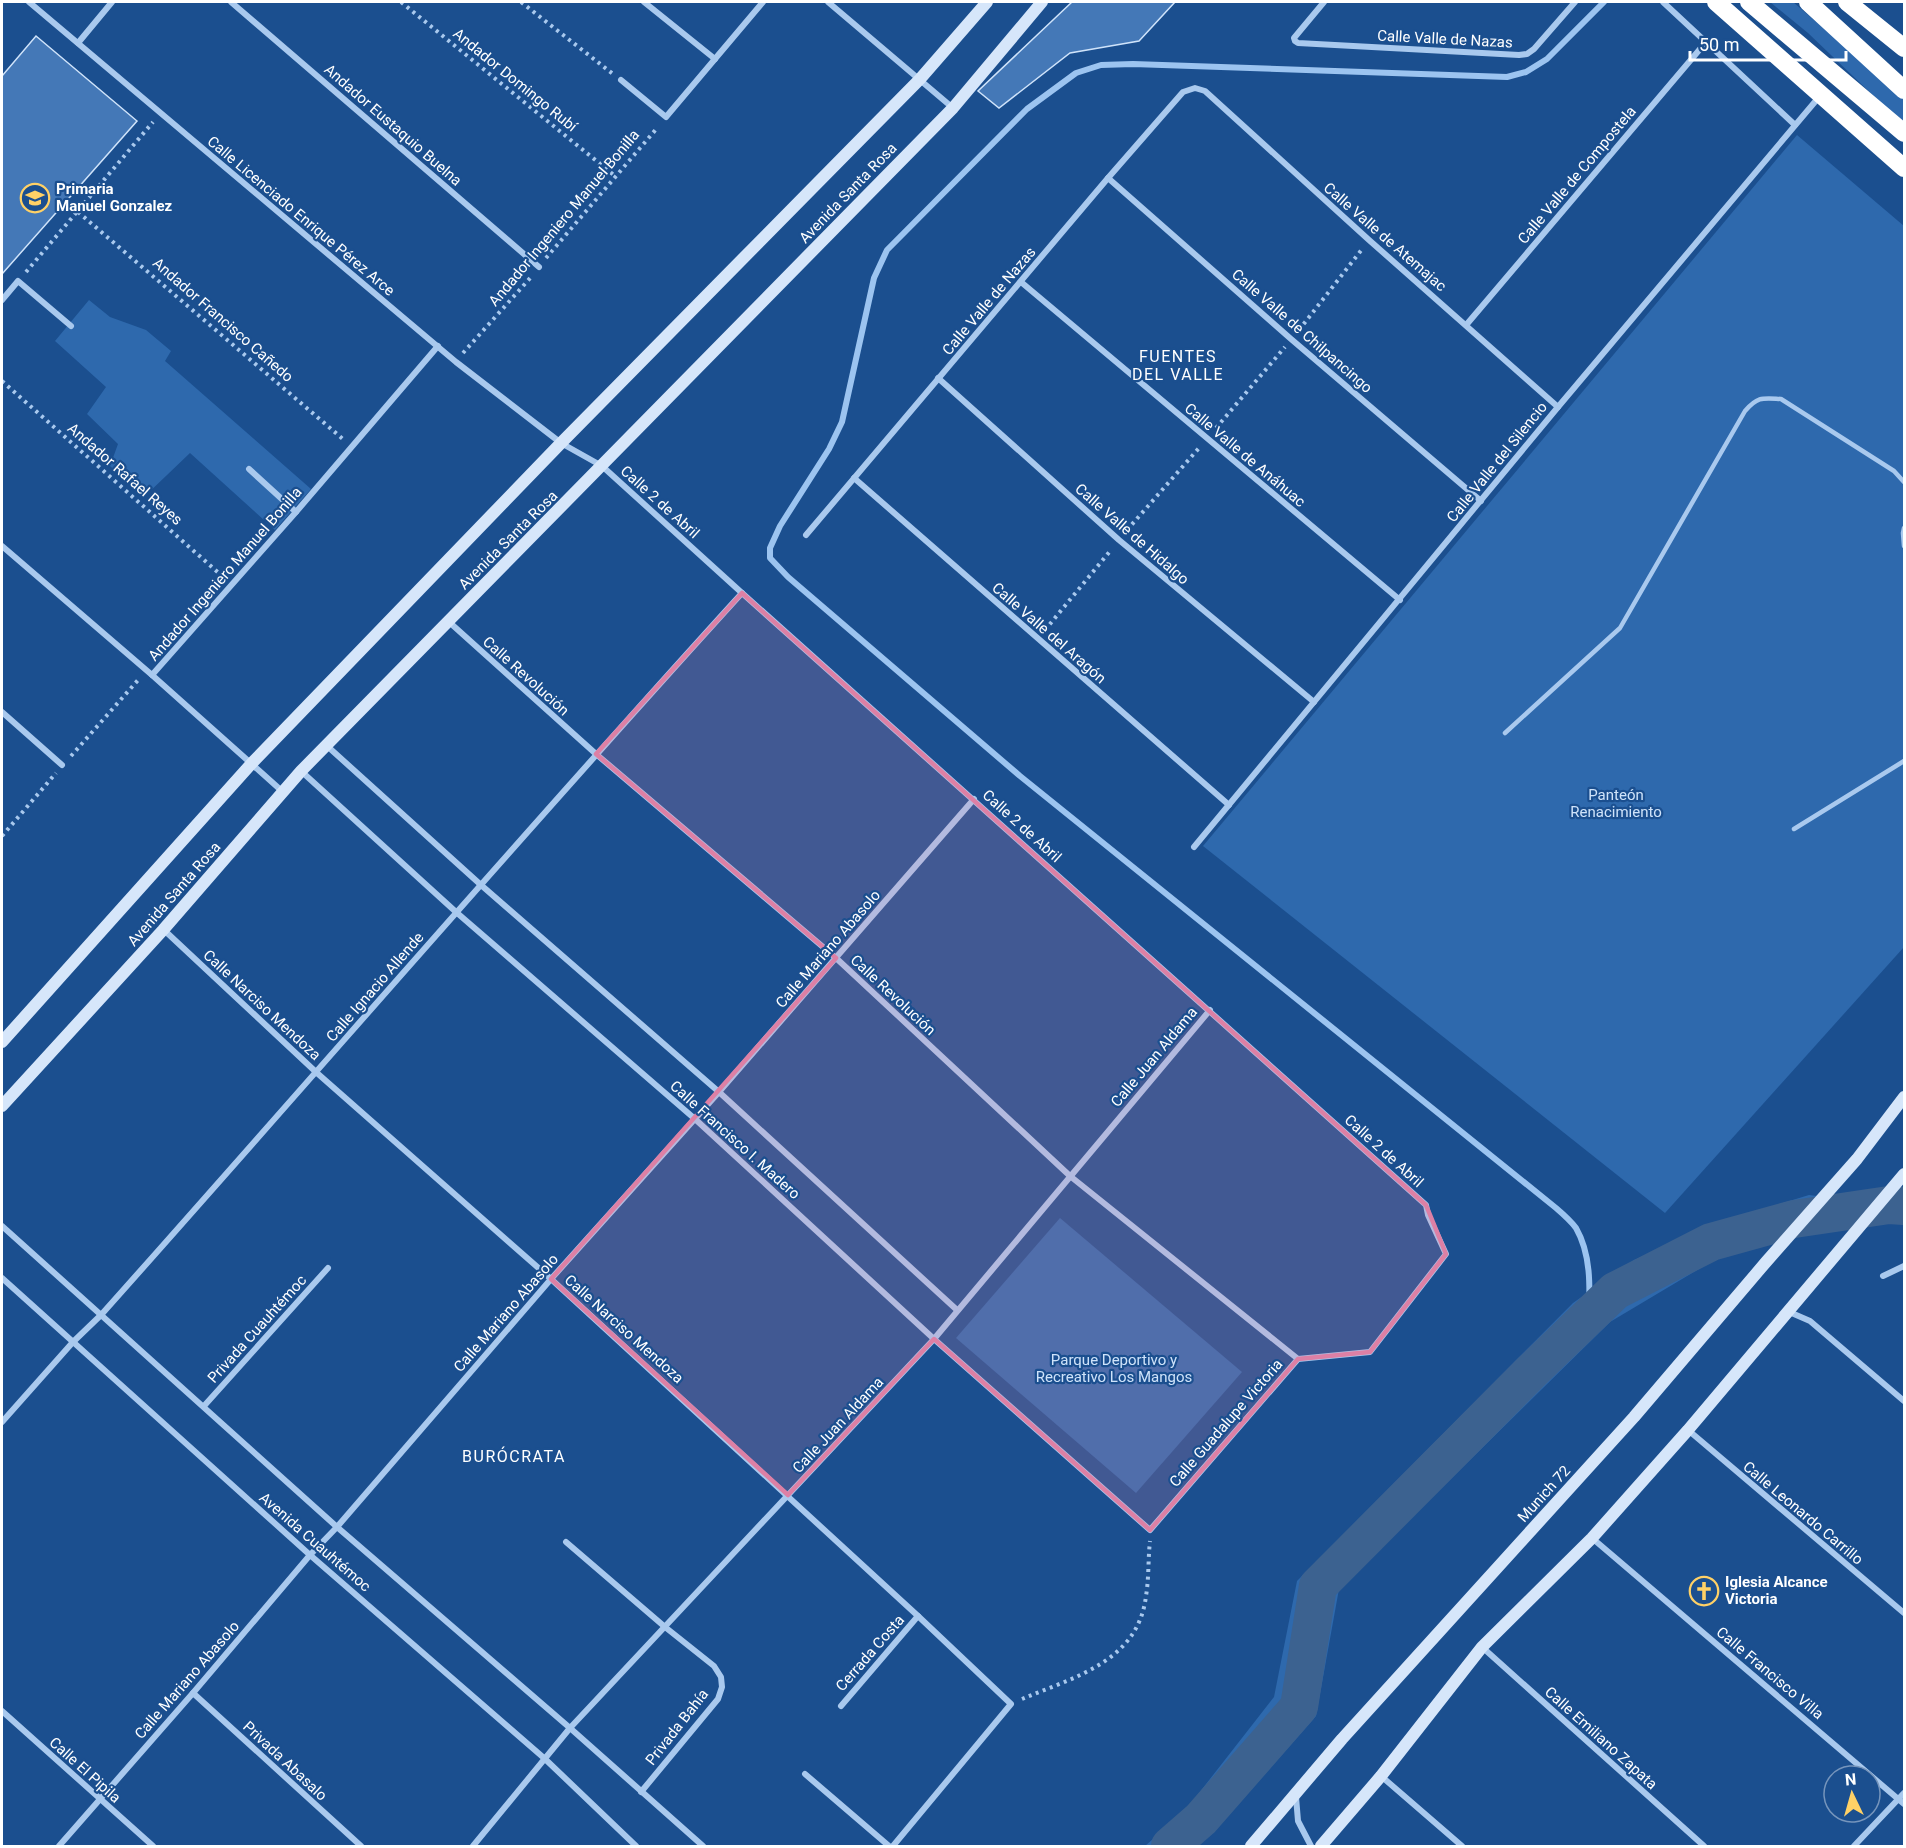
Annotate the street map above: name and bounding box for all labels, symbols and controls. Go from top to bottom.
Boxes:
street label: Andador Domingo Rubí [449,24,582,136]
scale bar [1690,24,1846,62]
street label: Calle Valle de Nazas [1377,26,1513,52]
text: 50 m [1699,34,1739,55]
street label: Andador Eustaquio Buelna [321,60,465,190]
street label: Calle Valle de Compostela [1514,102,1640,248]
street label: Andador Ingeniero Manuel Bonilla [485,126,643,310]
street label: Calle Licenciado Enrique Pérez Arce [204,132,398,300]
street label: Avenida Santa Rosa [795,139,901,247]
street label: Calle Valle de Atemajac [1320,179,1450,295]
place label: Primaria Manuel Gonzalez [56,180,173,215]
school or university icon: Primaria Manuel Gonzalez [19,182,51,214]
street label: Calle Valle de Nazas [939,243,1039,359]
street label: Andador Francisco Cañedo [149,254,297,386]
street label: Calle Valle de Chilpancingo [1228,265,1376,397]
district label: FUENTES DEL VALLE [1132,347,1224,384]
street label: Calle Valle del Silencio [1443,398,1551,526]
street label: Calle Valle de Anáhuac [1181,399,1309,511]
street label: Andador Rafael Reyes [64,419,186,529]
street label: Calle 2 de Abril [617,462,703,542]
street label: Calle Valle de Hidalgo [1071,480,1193,588]
street label: Andador Ingeniero Manuel Bonilla [144,483,306,665]
street label: Avenida Santa Rosa [455,487,561,593]
street label: Calle Valle del Aragón [988,579,1110,687]
street label: Calle Revolución [479,633,573,719]
street label: Calle 2 de Abril [979,786,1065,866]
park label: Panteón Renacimiento [1570,786,1662,821]
street label: Avenida Santa Rosa [124,838,224,950]
street label: Calle Mariano Abasolo [772,886,884,1012]
street label: Calle Ignacio Allende [322,928,428,1045]
street label: Calle Narciso Mendoza [200,946,324,1064]
street label: Calle Revolución [847,951,939,1039]
street label: Calle Juan Aldama [1107,1003,1201,1111]
street label: Calle Francisco I. Madero [666,1077,804,1203]
street label: Calle 2 de Abril [1341,1111,1427,1191]
street label: Calle Mariano Abasolo [450,1250,562,1376]
street label: Privada Cuauhtémoc [204,1271,310,1387]
street label: Calle Narciso Mendoza [561,1271,687,1387]
park label: Parque Deportivo y Recreativo Los Mangos [1036,1351,1192,1386]
street label: Calle Guadalupe Victoria [1166,1355,1286,1491]
street label: Calle Juan Aldama [789,1373,887,1477]
district label: BURÓCRATA [462,1446,566,1466]
street label: Calle Leonardo Carrillo [1739,1458,1867,1568]
street label: Munich 72 [1514,1462,1574,1526]
street label: Avenida Cuauhtémoc [256,1489,375,1595]
place label: Iglesia Alcance Victoria [1725,1573,1828,1608]
church icon: Iglesia Alcance Victoria [1688,1575,1720,1607]
street label: Cerrada Costa [832,1611,908,1695]
street label: Calle Mariano Abasolo [131,1617,243,1743]
street label: Calle Francisco Villa [1713,1623,1827,1723]
street label: Calle Emiliano Zapata [1541,1683,1661,1793]
street label: Privada Bahía [642,1685,712,1769]
street label: Privada Abasalo [239,1717,331,1805]
street label: Calle El Pipila [46,1733,124,1807]
north arrow [1822,1764,1882,1824]
text: N [1844,1770,1857,1790]

